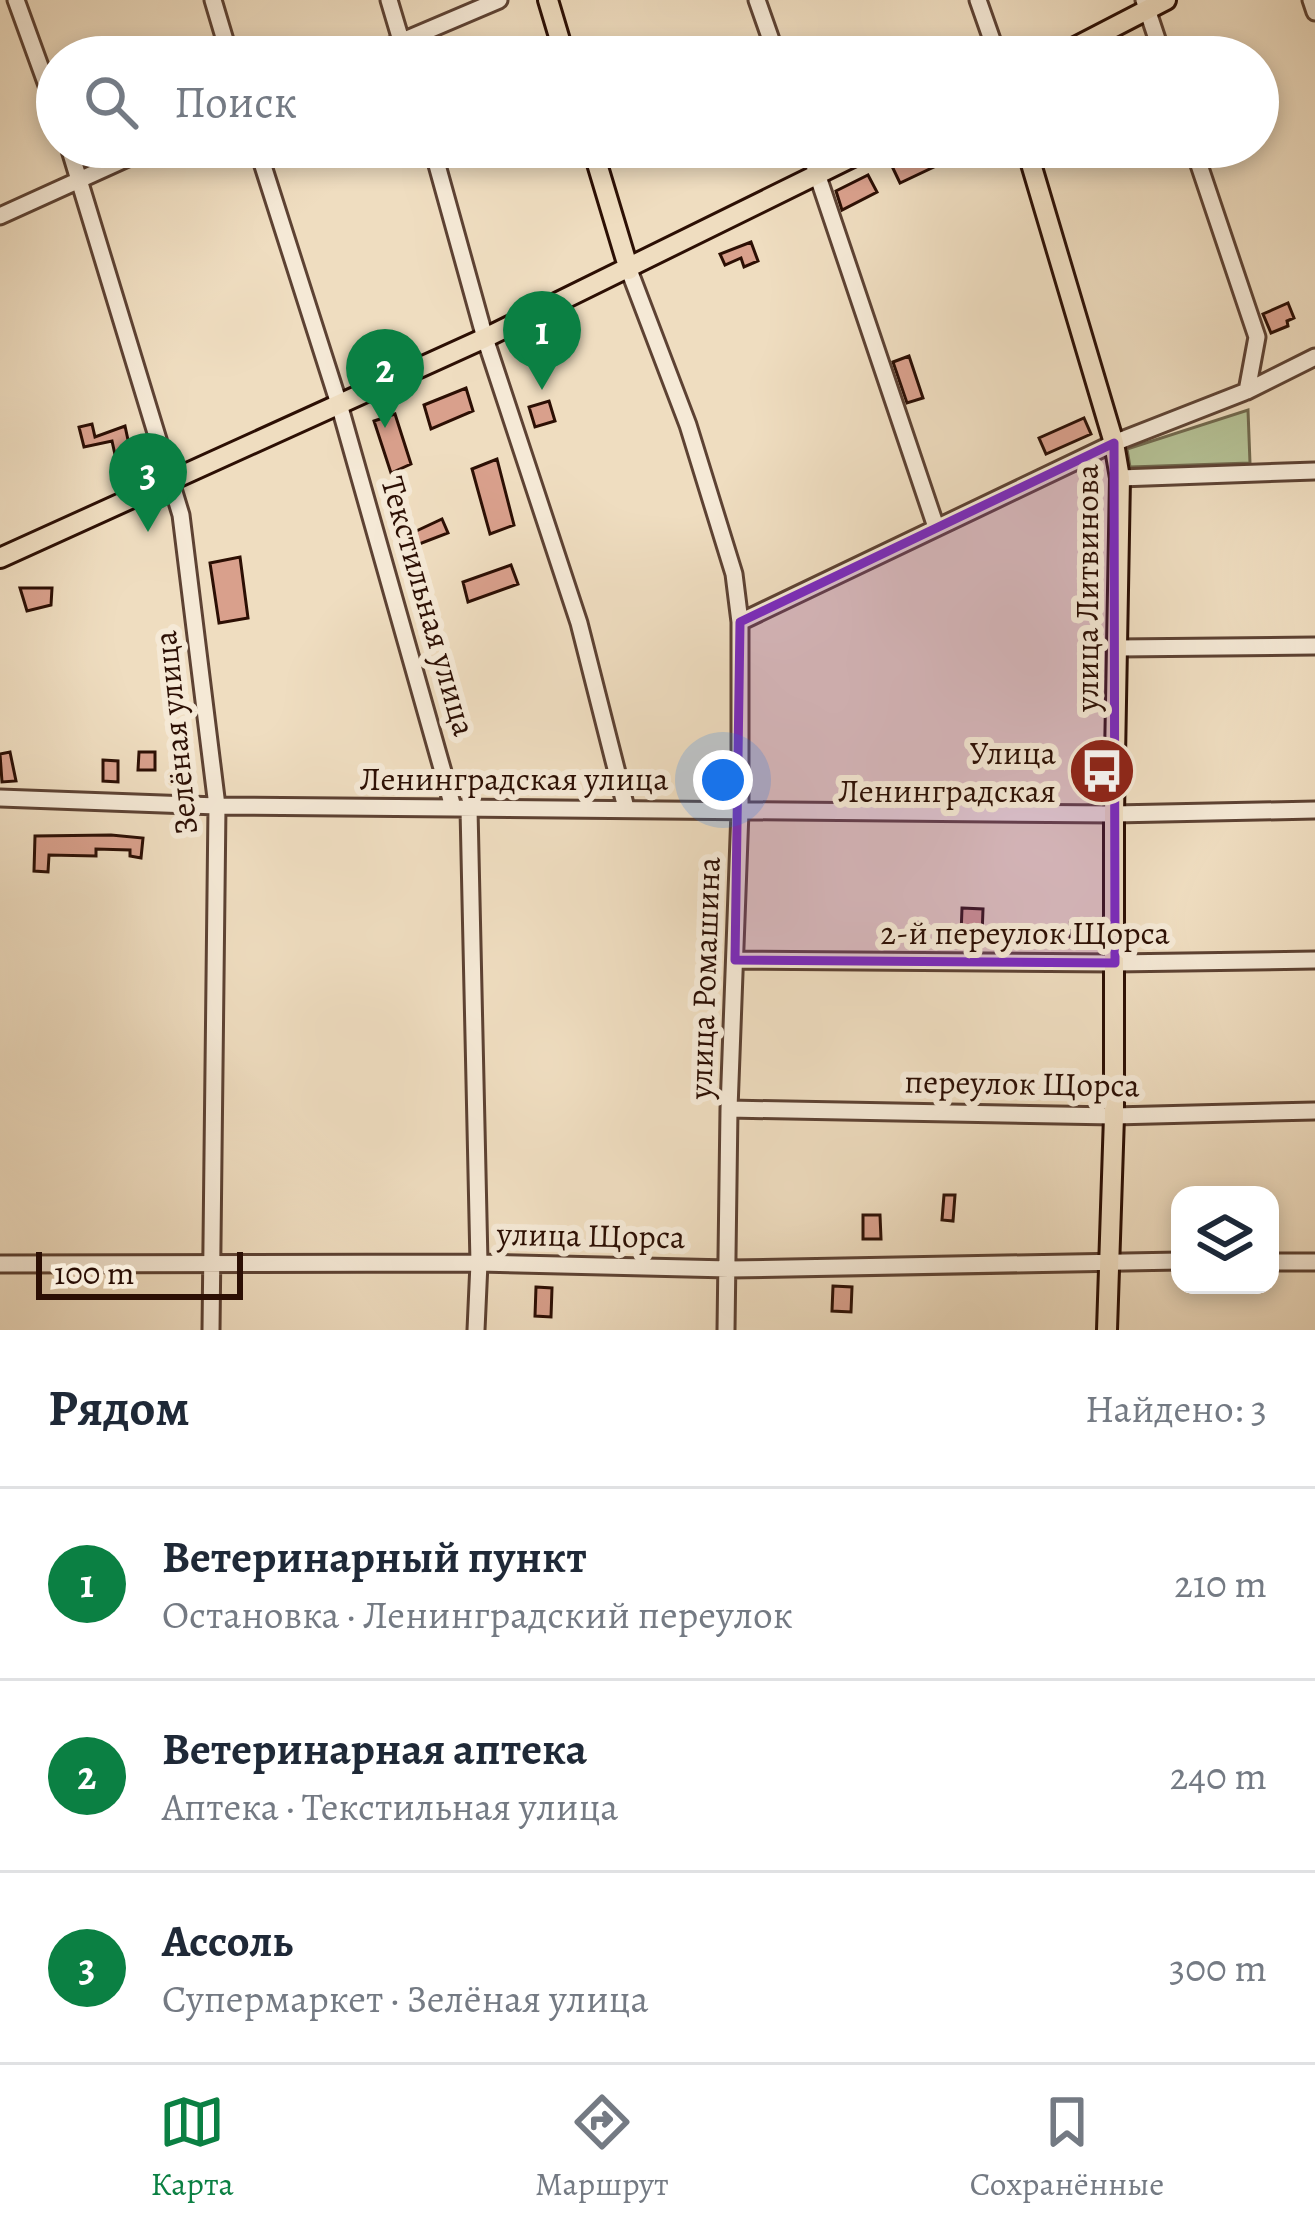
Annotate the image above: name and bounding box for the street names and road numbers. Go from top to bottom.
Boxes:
street label: улица Литвинова [1064,463,1109,713]
street label: Текстильная улица [370,471,488,742]
street label: Зелёная улица [142,628,208,837]
street label: Ленинградская улица [360,756,669,801]
street label: улица Ромашина [677,855,731,1101]
street label: 2-й переулок Щорса [880,910,1170,955]
street label: переулок Щорса [904,1058,1141,1108]
street label: улица Щорса [496,1211,686,1259]

